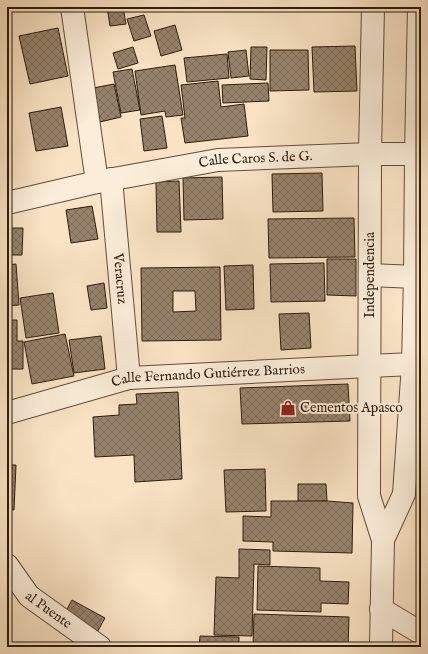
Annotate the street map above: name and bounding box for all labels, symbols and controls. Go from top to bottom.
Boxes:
street label: Calle Caros S. de G. [197,147,313,172]
street label: Independencia [361,231,379,318]
street label: Veracruz [109,251,131,305]
street label: Calle Fernando Gutiérrez Barrios [109,360,305,392]
shop icon: Cementos Apasco [279,399,297,417]
place label: Cementos Apasco [300,399,403,417]
street label: al Puente [22,587,76,633]

